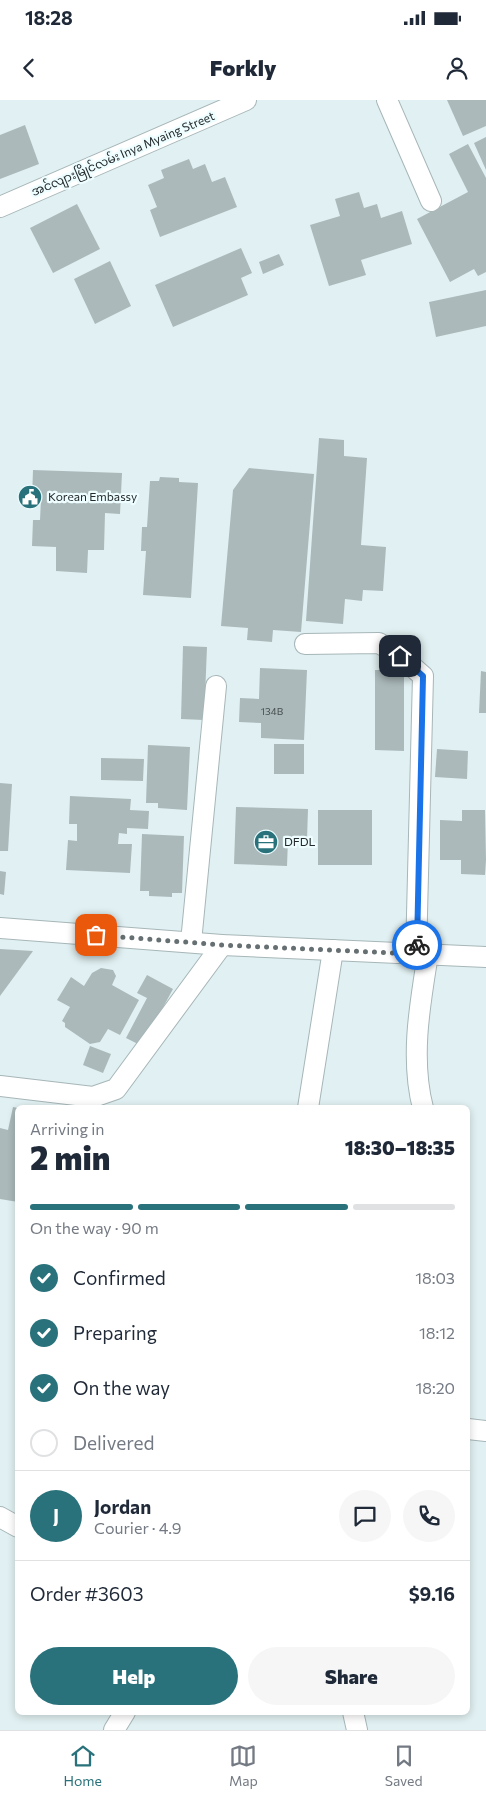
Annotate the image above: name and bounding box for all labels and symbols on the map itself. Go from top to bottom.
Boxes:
street label: အင်လျားမြိုင်လမ်း Inya Myaing Street [29,107,218,202]
public building icon: Korean Embassy [17,484,43,510]
place label: Korean Embassy [48,489,137,503]
pin [379,635,421,677]
house number: 134B [261,705,284,717]
office icon: DFDL [253,829,279,855]
place label: DFDL [284,834,316,848]
pin [75,914,117,956]
courier [392,920,442,970]

